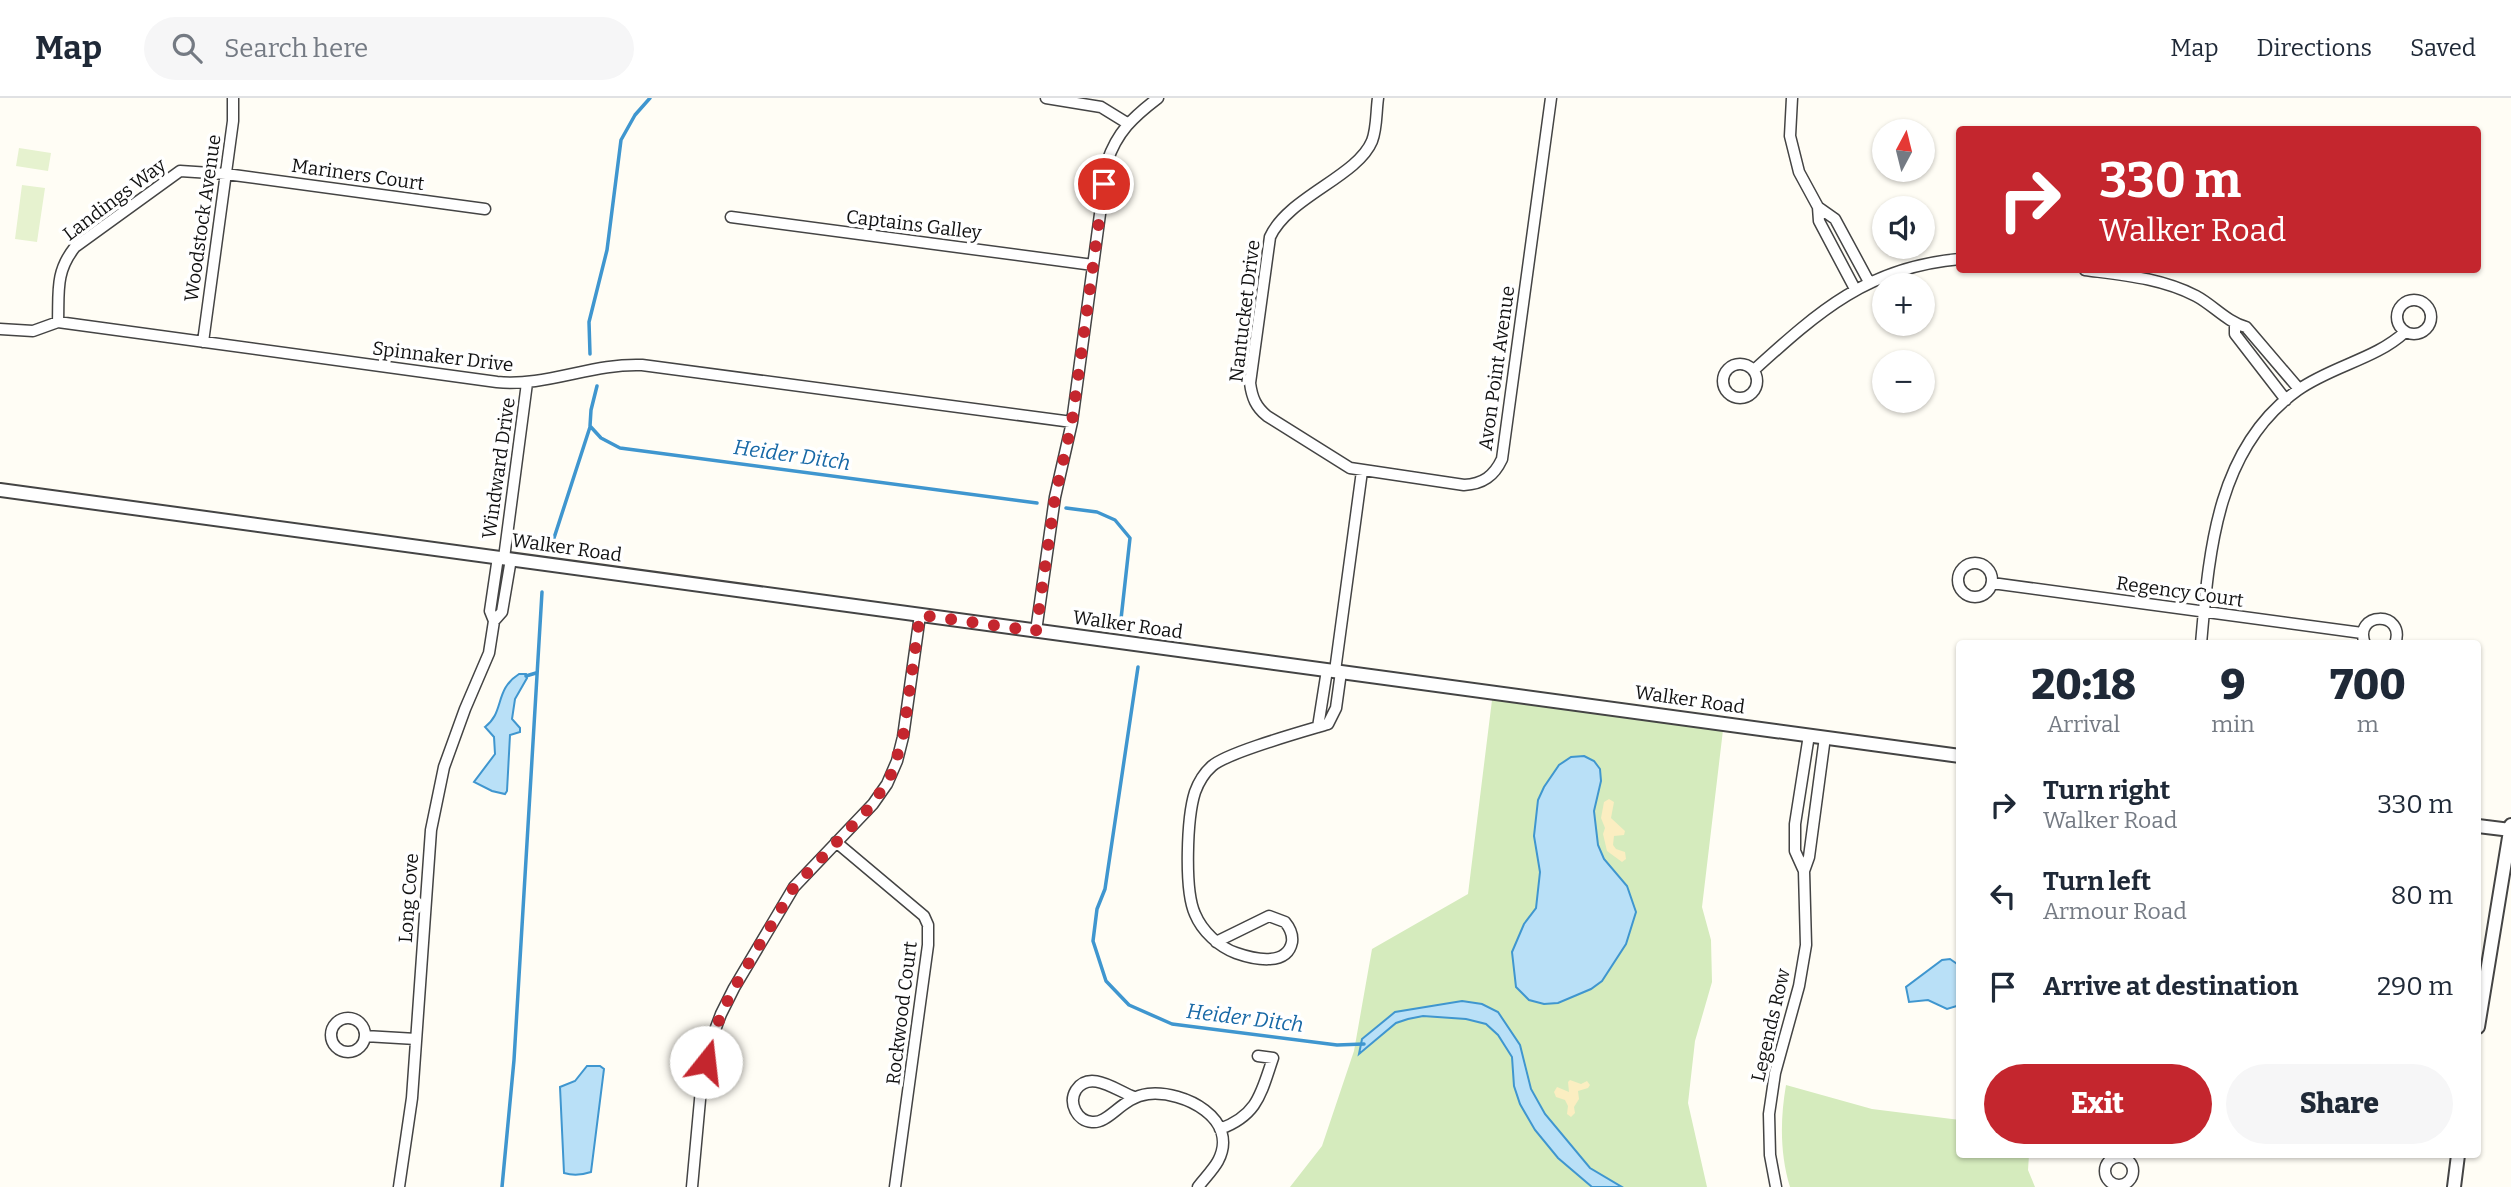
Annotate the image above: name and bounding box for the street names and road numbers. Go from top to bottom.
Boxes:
street label: Woodstock Avenue [179,133,226,303]
street label: Landings Way [58,153,171,245]
street label: Mariners Court [290,154,426,195]
street label: Captains Galley [845,205,984,244]
street label: Nantucket Drive [1224,239,1265,384]
street label: Avon Point Avenue [1474,284,1519,452]
street label: Spinnaker Drive [371,336,515,377]
street label: Windward Drive [477,396,520,540]
street label: Walker Road [510,528,624,567]
street label: Regency Court [2115,571,2245,612]
street label: Walker Road [1071,605,1185,644]
street label: Walker Road [1633,680,1747,719]
street label: Long Cove [394,852,423,944]
street label: Rockwood Court [881,940,922,1086]
street label: Legends Row [1746,966,1795,1084]

